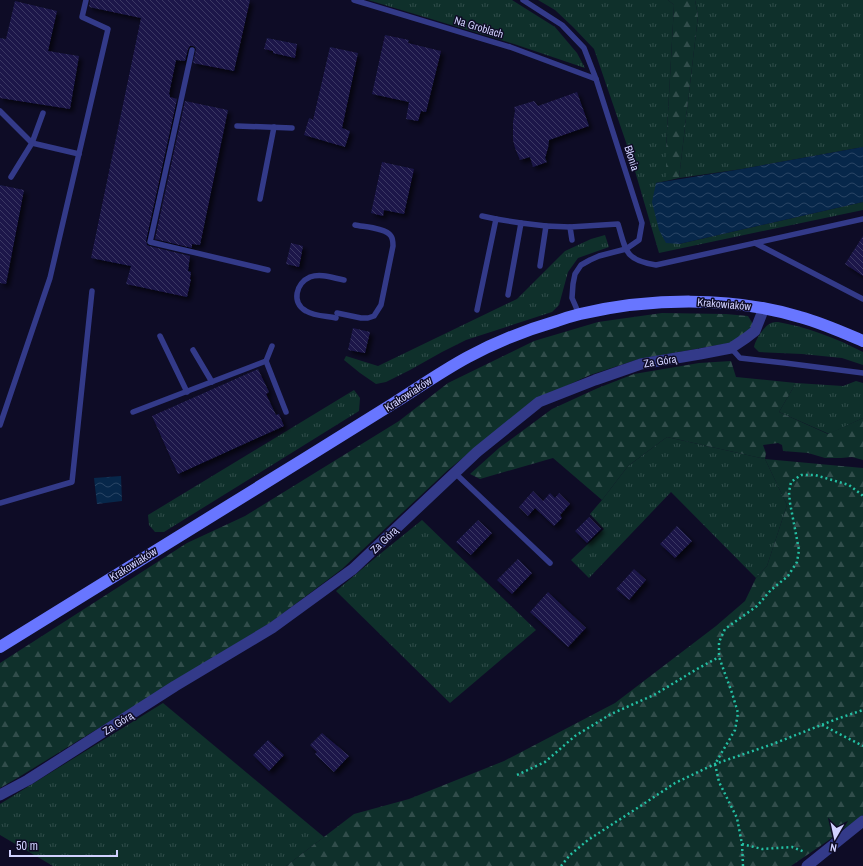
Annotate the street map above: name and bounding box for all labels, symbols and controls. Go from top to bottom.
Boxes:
street label: Na Groblach [453,13,505,41]
street label: Błonia [621,144,643,172]
street label: Krakowiaków [697,295,752,313]
street label: Za Górą [643,351,678,371]
street label: Krakowiaków [382,373,435,414]
street label: Za Górą [367,523,401,557]
street label: Krakowiaków [107,544,160,584]
street label: Za Górą [100,708,137,738]
north arrow [815,818,855,858]
scale bar [10,832,117,858]
text: 50 m [16,838,38,854]
text: N [829,840,838,855]

